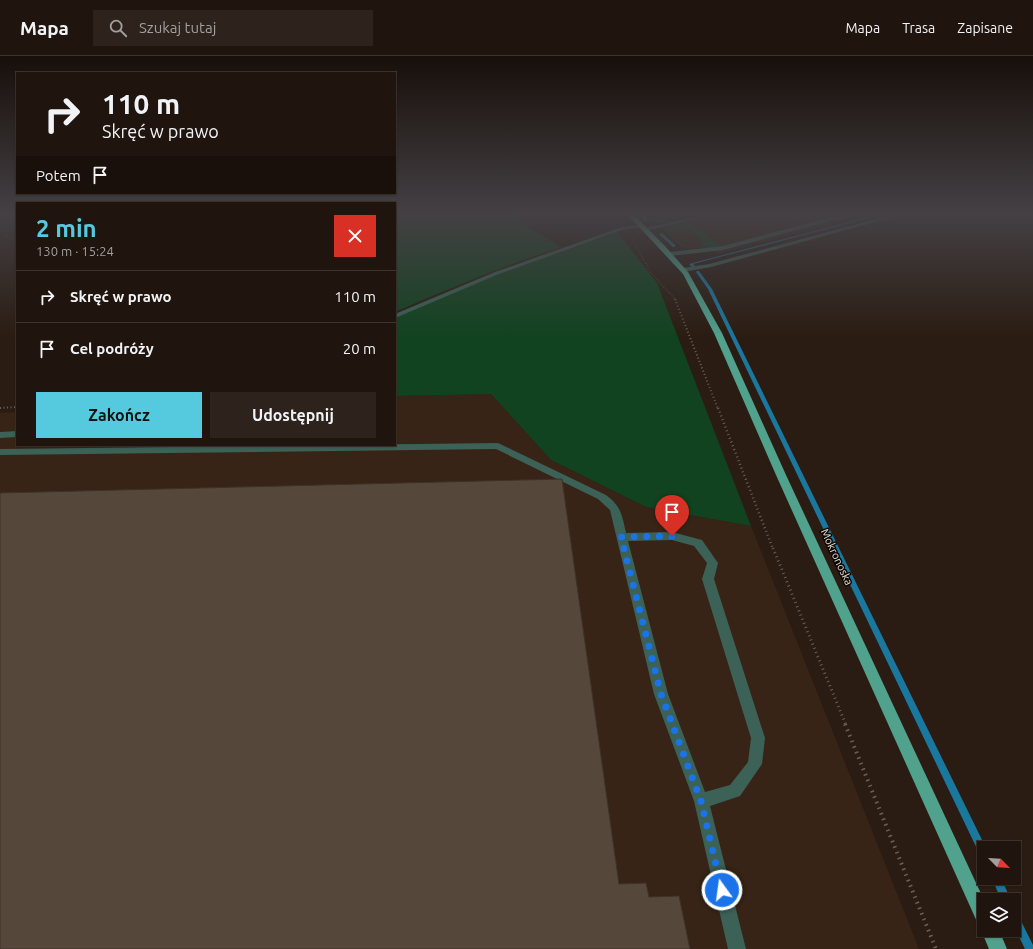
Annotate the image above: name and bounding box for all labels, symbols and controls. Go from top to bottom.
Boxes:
search box [93,10,373,46]
text: Mapa [20,17,69,39]
icon: search [107,17,129,39]
text: Szukaj tutaj [139,19,216,36]
text: Mapa [845,20,880,36]
text: Trasa [902,20,935,36]
text: Zapisane [957,20,1013,36]
icon: right [36,88,88,140]
text: 110 m [102,88,180,119]
text: Skręć w prawo [102,121,219,141]
icon: arrive [89,164,111,186]
text: Potem [36,167,81,184]
text: 2 min [36,215,97,242]
button: close [334,215,376,257]
text: 130 m · 15:24 [36,244,114,258]
icon: right [36,286,58,308]
text: Skręć w prawo [70,288,172,305]
text: 110 m [334,288,376,305]
icon: arrive [36,338,58,360]
text: Cel podróży [70,340,154,357]
text: 20 m [343,340,376,357]
button: Zakończ [36,392,202,438]
button: Udostępnij [210,392,376,438]
pin [655,495,689,536]
icon: arrive [661,501,683,523]
street label: Mokronoska [819,527,855,587]
north arrow [977,841,1021,885]
map controls [977,841,1021,937]
position arrow [701,869,743,911]
button: layers [977,893,1021,937]

